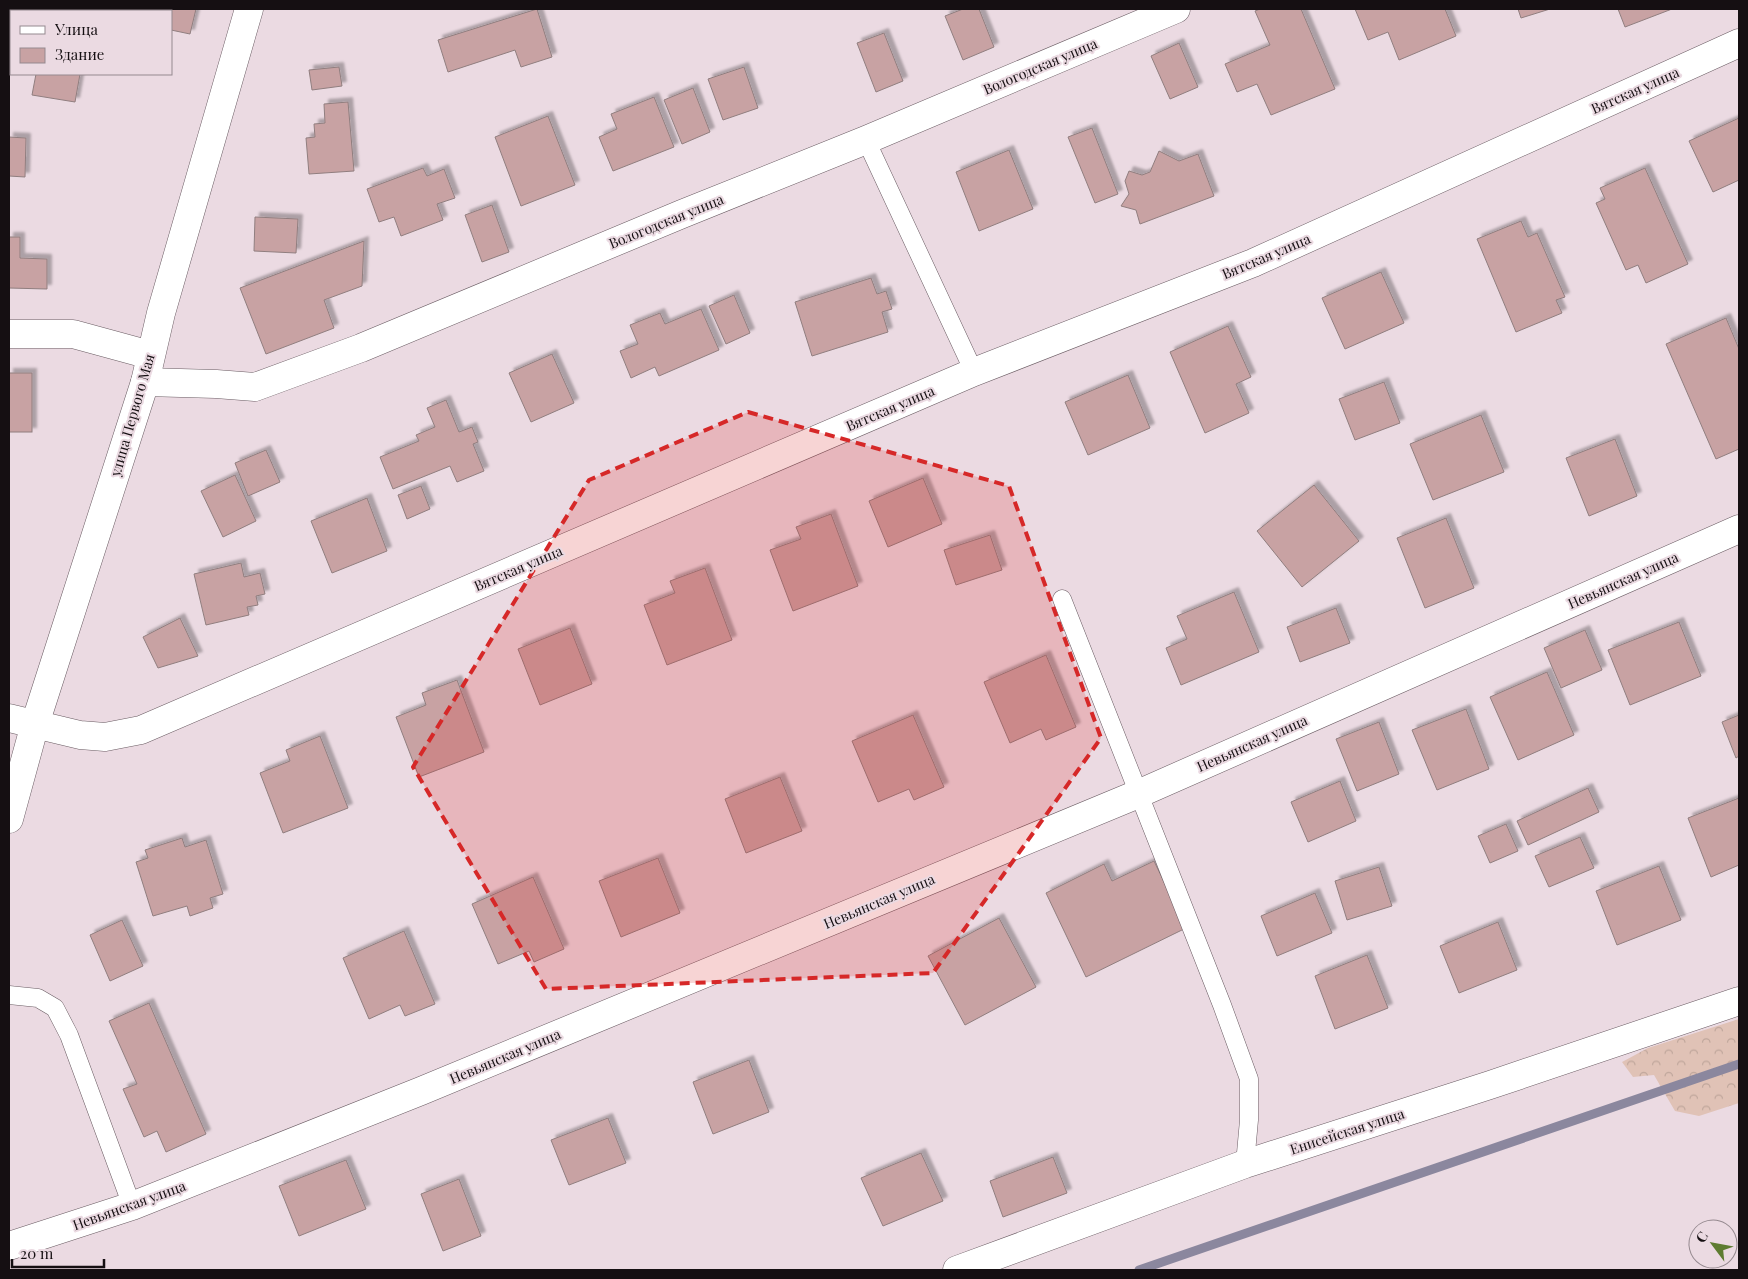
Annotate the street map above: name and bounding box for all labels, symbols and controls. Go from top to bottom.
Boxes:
legend [10,10,172,75]
text: Улица [54,19,98,39]
street label: Вологодская улица [980,33,1100,99]
text: Здание [55,44,104,64]
street label: Вятская улица [1588,62,1682,118]
street label: Вологодская улица [606,189,726,253]
street label: Вятская улица [1219,229,1313,283]
street label: улица Первого Мая [105,351,159,479]
street label: Вятская улица [843,381,937,435]
street label: Вятская улица [471,541,565,595]
street label: Невьянская улица [1565,547,1681,613]
street label: Невьянская улица [1194,710,1310,776]
street label: Невьянская улица [821,869,938,933]
street label: Невьянская улица [447,1024,564,1088]
street label: Енисейская улица [1287,1104,1407,1158]
street label: Невьянская улица [70,1176,188,1234]
north arrow [1688,1219,1738,1269]
text: С [1691,1228,1712,1246]
scale bar [12,1236,105,1268]
text: 20 m [20,1243,54,1263]

